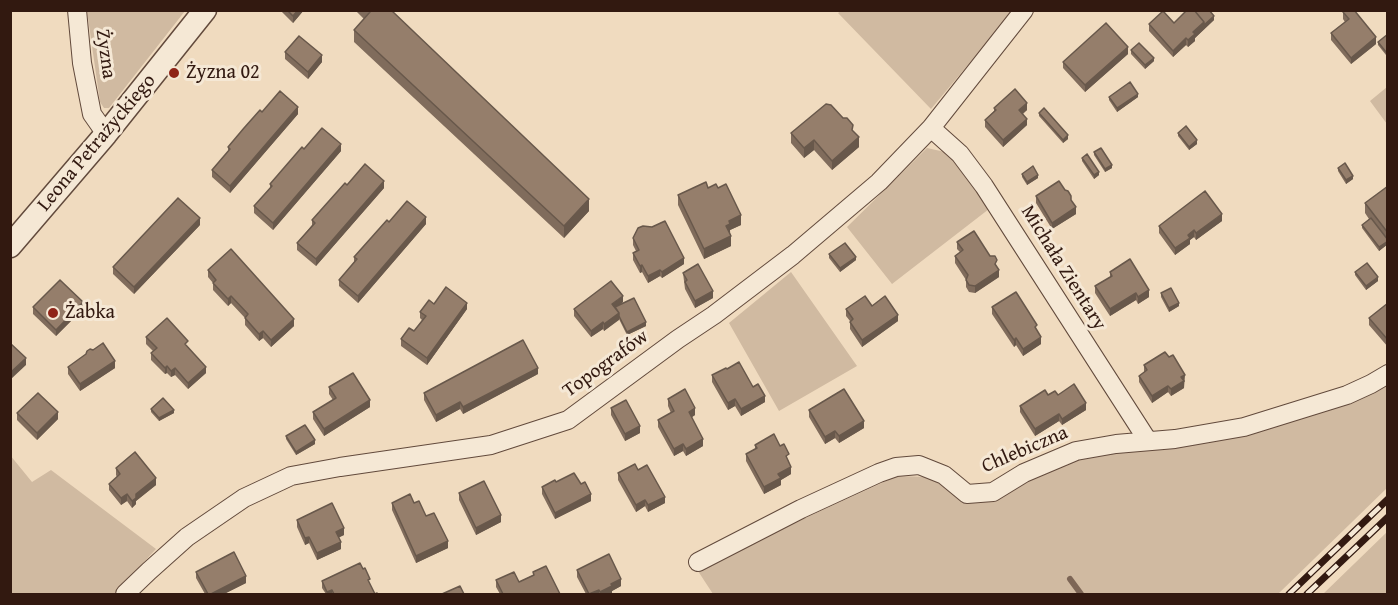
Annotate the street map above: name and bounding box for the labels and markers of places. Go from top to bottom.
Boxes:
place label: Żyzna 02 [186,61,260,85]
marker: Żyzna 02 [167,66,181,80]
place label: Żabka [65,301,115,325]
marker: Żabka [46,306,60,320]

